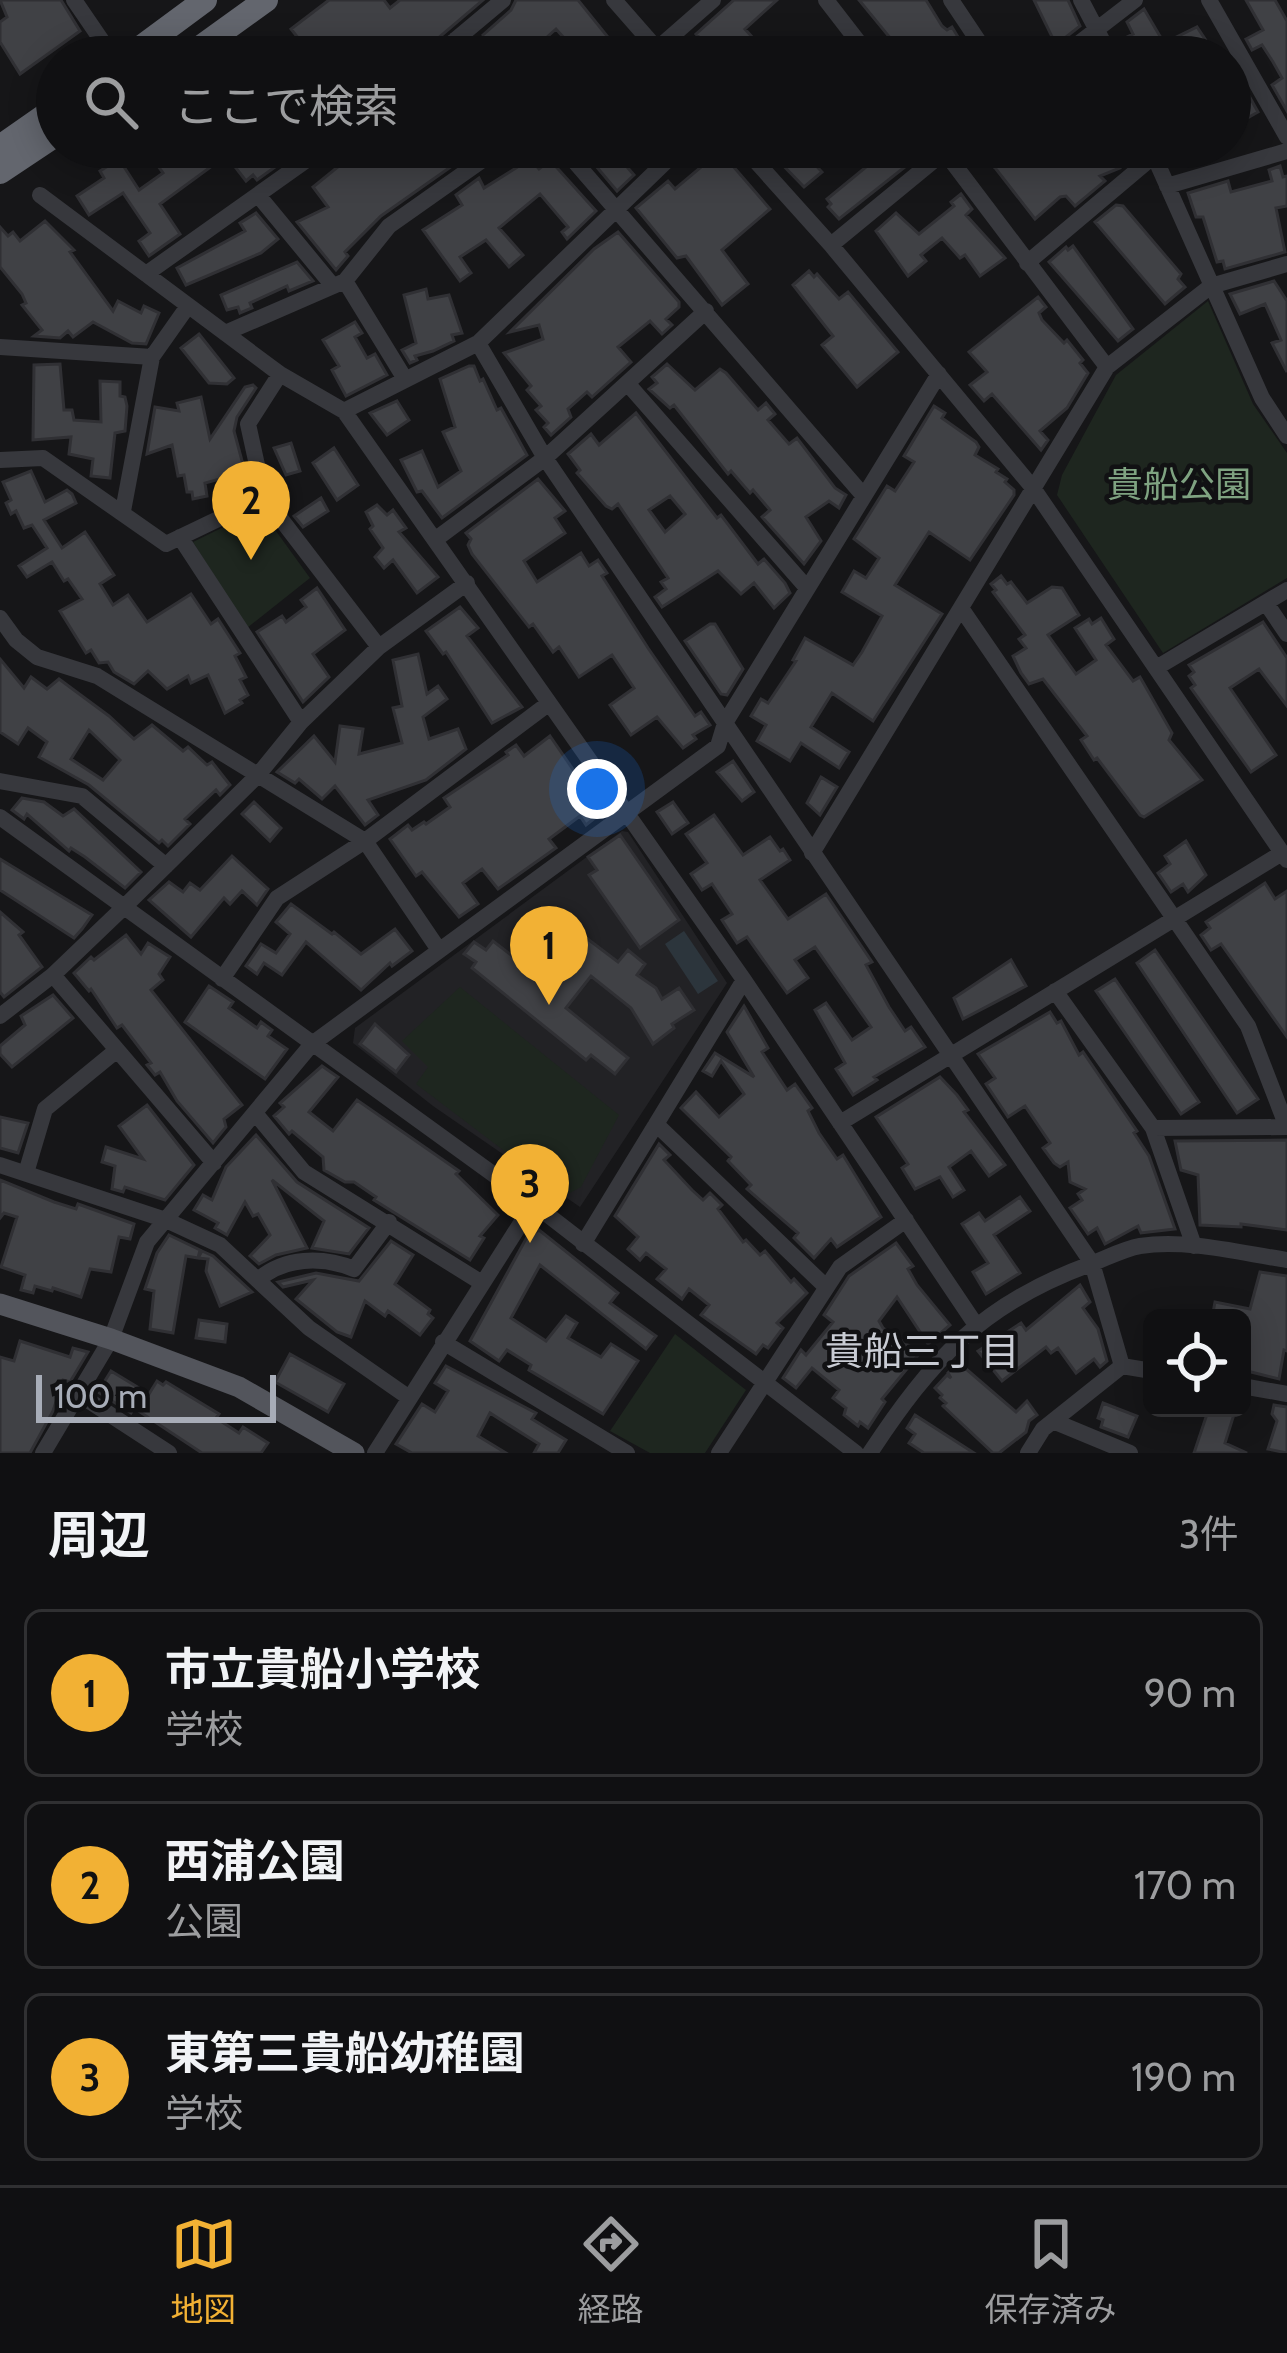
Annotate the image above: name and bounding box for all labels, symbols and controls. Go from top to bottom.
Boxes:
search box [36,36,1251,168]
icon: search [78,69,144,135]
text: ここで検索 [174,79,399,133]
pin: 2 [212,461,290,560]
park label: 貴船公園 [1107,462,1251,506]
your location [567,759,627,819]
pin: 1 [510,906,588,1005]
pin: 3 [491,1144,569,1243]
map controls [1143,1309,1251,1417]
button: locate [1143,1309,1251,1417]
district label: 貴船三丁目 [824,1327,1020,1375]
scale bar [36,1369,276,1422]
text: 100 m [54,1376,147,1416]
text: 周辺 [48,1504,150,1566]
text: 3件 [1179,1510,1239,1558]
text: 市立貴船小学校 [165,1642,480,1696]
text: 1 [83,1669,97,1717]
text: 90 m [1144,1669,1236,1717]
text: 学校 [165,1705,243,1753]
text: 西浦公園 [165,1834,345,1888]
text: 2 [80,1861,100,1909]
text: 170 m [1134,1861,1236,1909]
text: 公園 [165,1897,243,1945]
text: 東第三貴船幼稚園 [165,2026,525,2080]
text: 3 [79,2053,101,2101]
text: 190 m [1131,2053,1236,2101]
text: 学校 [165,2089,243,2137]
tab: 地図 [171,2211,237,2331]
tab: 経路 [578,2211,644,2331]
tab: 保存済み [985,2211,1117,2331]

